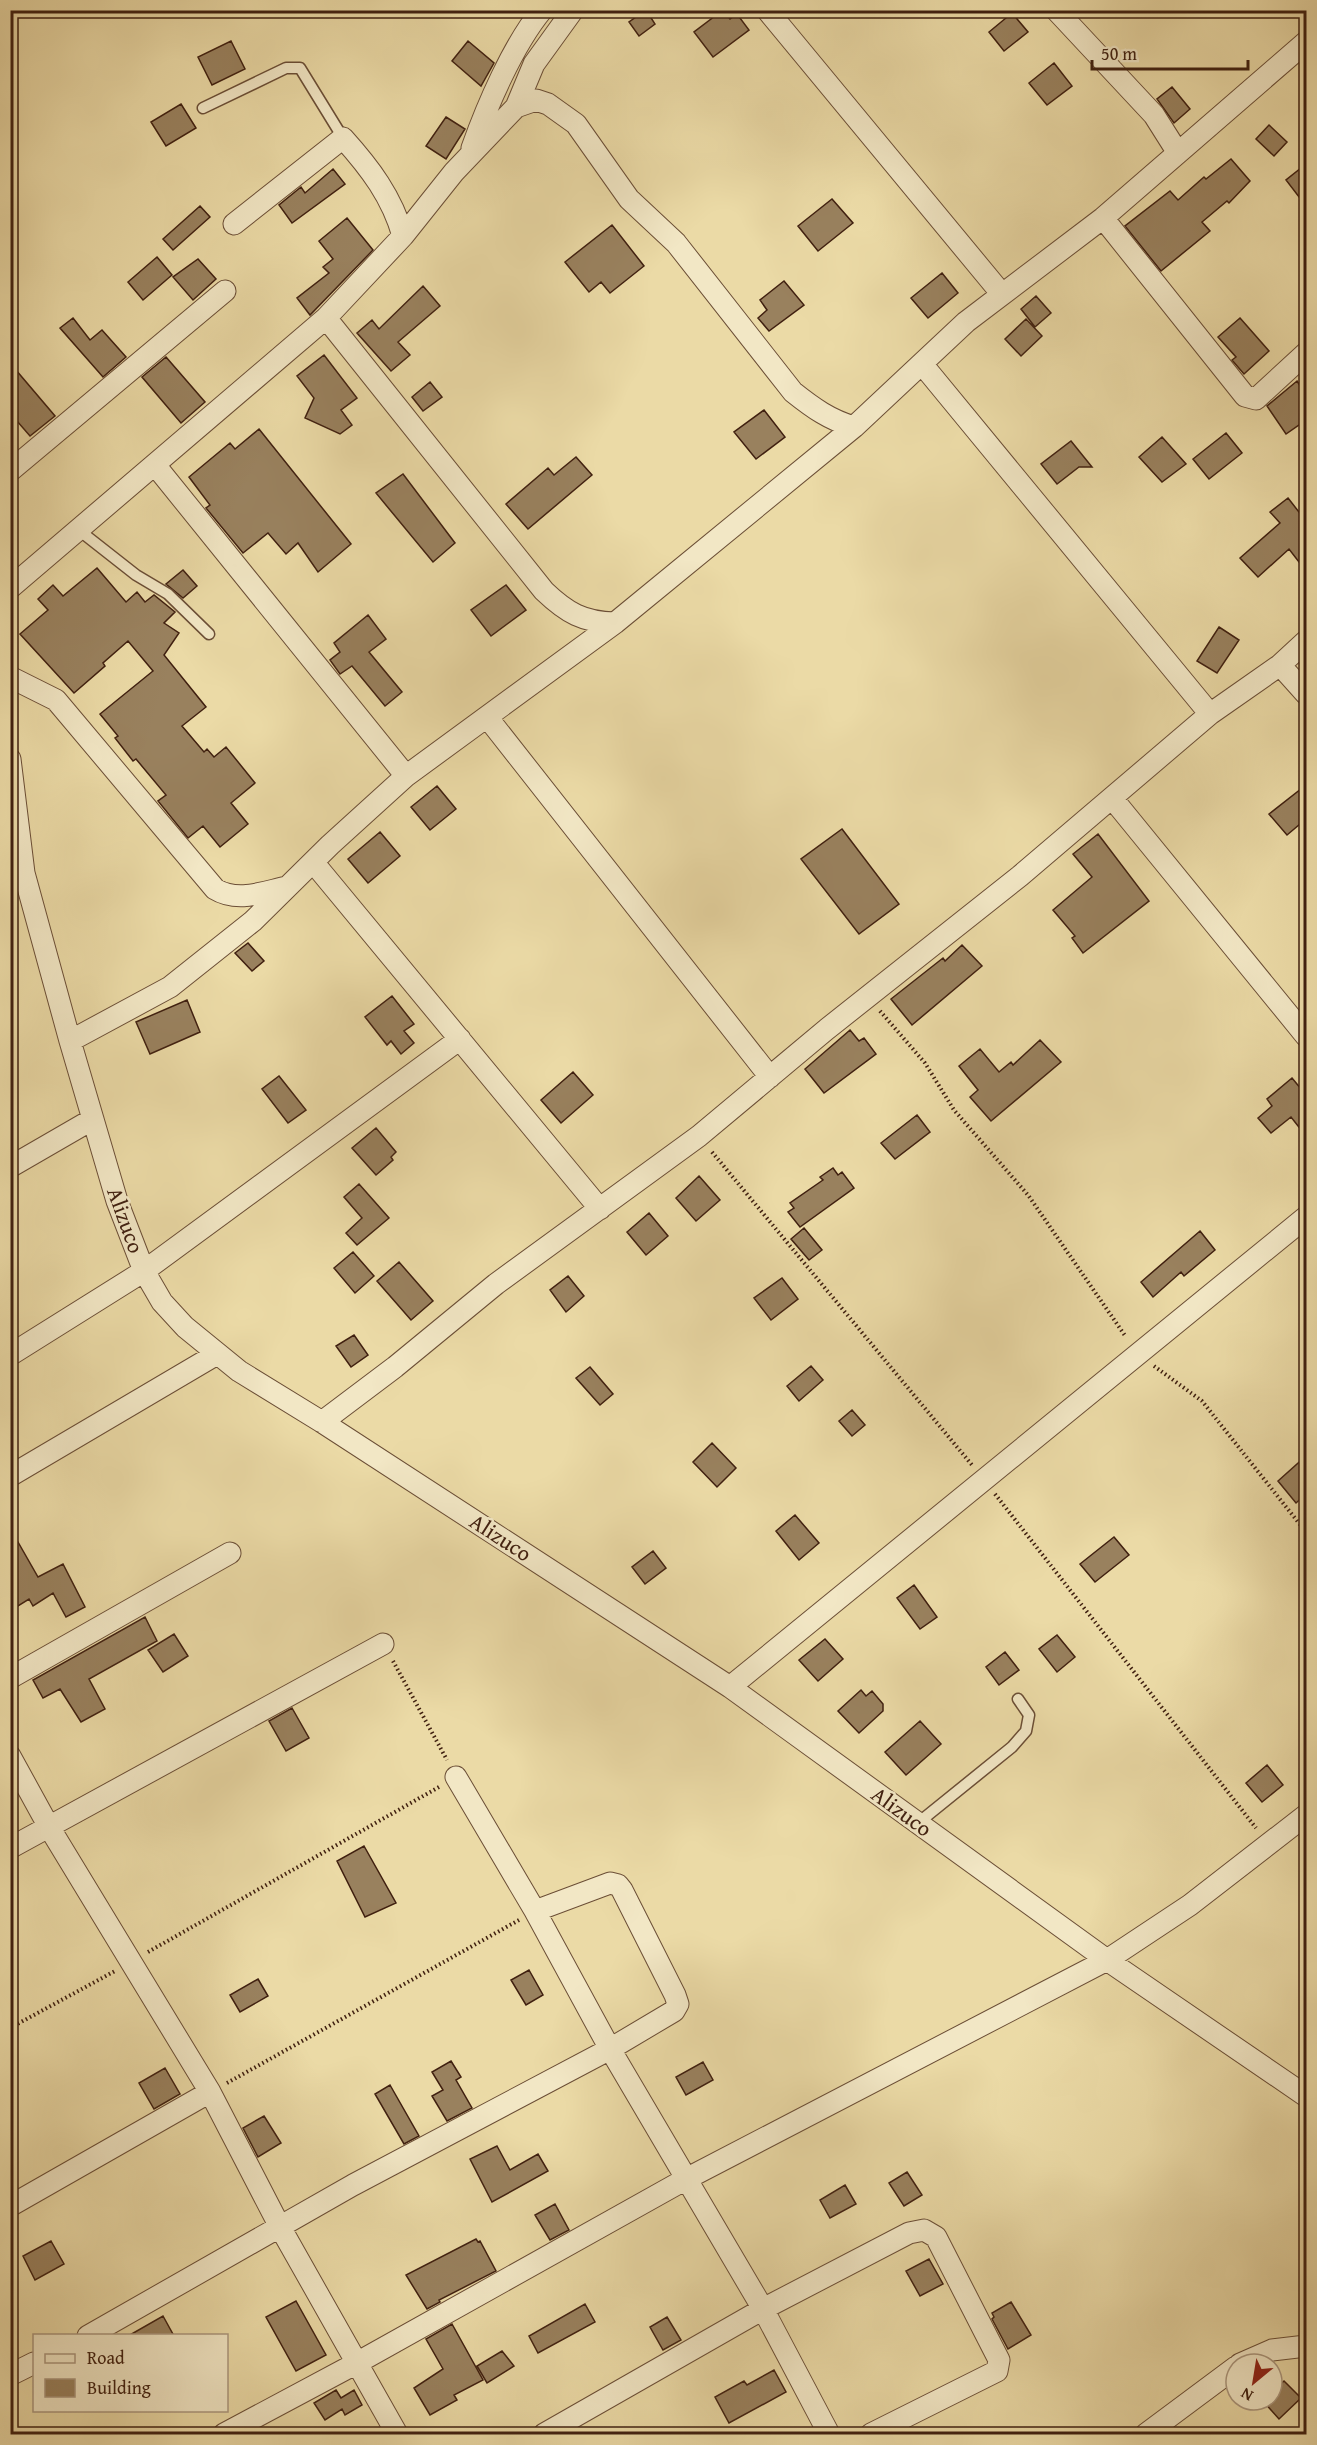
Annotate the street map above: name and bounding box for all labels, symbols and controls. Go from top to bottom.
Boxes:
scale bar [1092,33,1248,71]
text: 50 m [1101,40,1137,67]
street label: Alizuco [99,1182,153,1258]
street label: Alizuco [464,1505,538,1569]
street label: Alizuco [865,1778,939,1844]
legend [33,2334,228,2412]
text: Road [87,2344,125,2371]
north arrow [1224,2352,1284,2412]
text: Building [87,2374,151,2401]
text: N [1236,2382,1257,2408]

